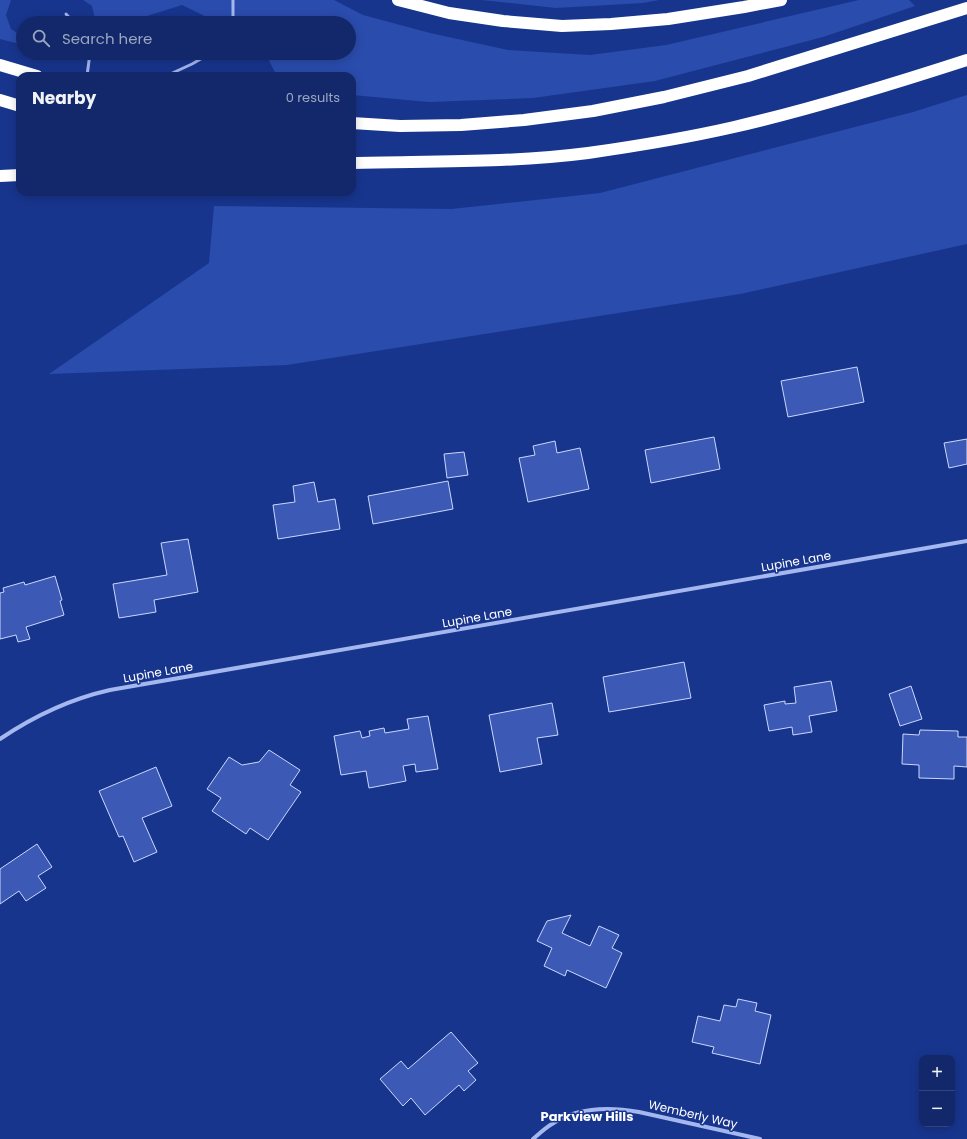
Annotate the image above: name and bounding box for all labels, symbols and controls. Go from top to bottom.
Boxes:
search box [16,16,356,60]
icon: search [30,27,52,49]
text: Search here [62,28,152,49]
text: Nearby [32,86,96,110]
text: 0 results [286,88,340,107]
street label: Lupine Lane [760,546,832,576]
street label: Lupine Lane [441,602,513,632]
street label: Lupine Lane [122,657,194,687]
map controls [919,1055,955,1127]
button: + [919,1055,955,1091]
button: − [919,1091,955,1127]
street label: Wemberly Way [647,1095,739,1133]
district label: Parkview Hills [541,1107,633,1126]

